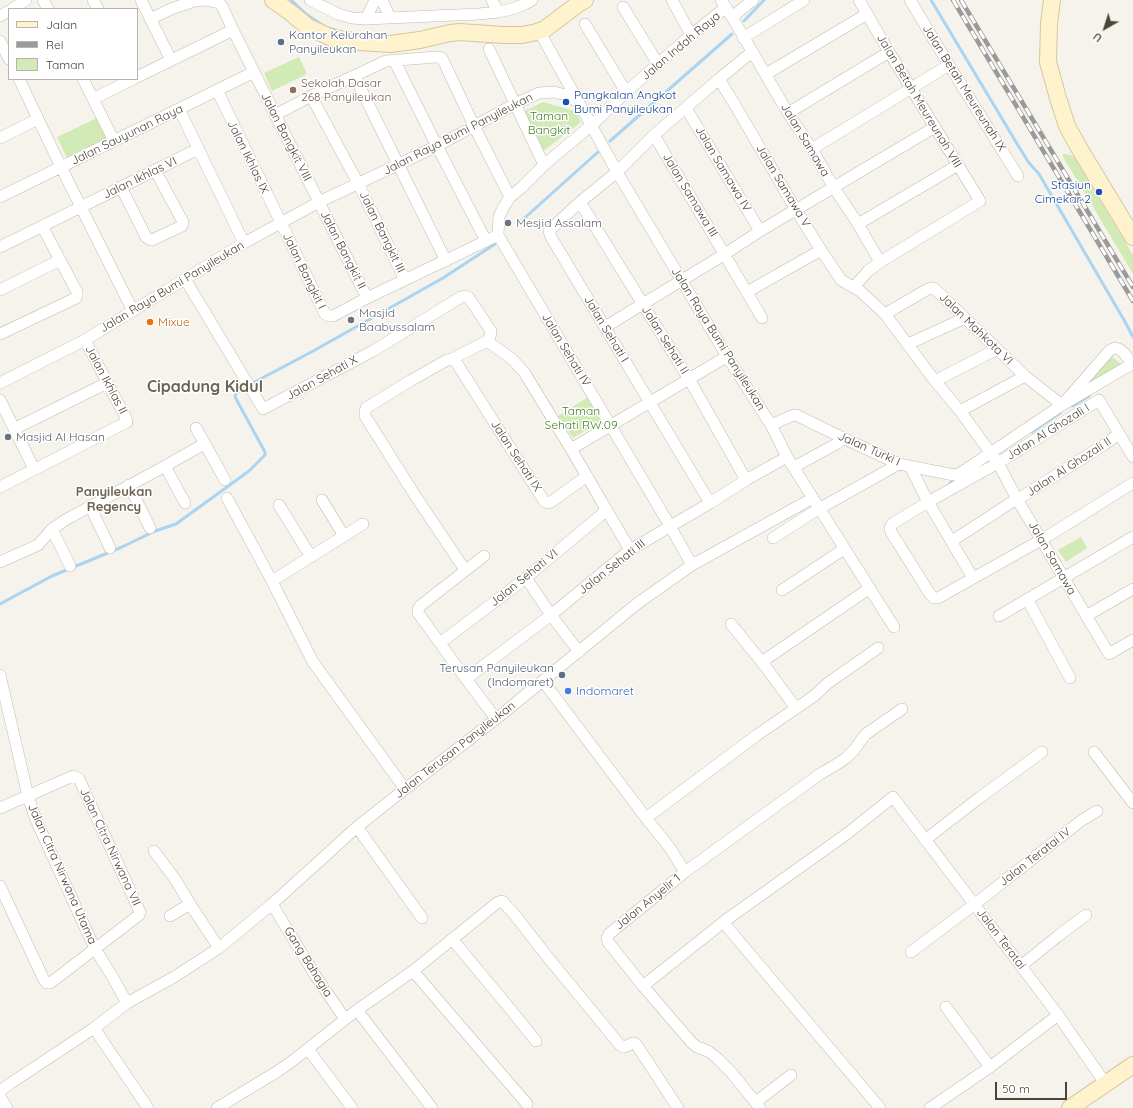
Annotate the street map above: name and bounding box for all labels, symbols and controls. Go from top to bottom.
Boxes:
legend [8,8,138,80]
north arrow [1085,8,1125,48]
street label: Jalan Indah Raya [639,9,723,83]
text: Jalan [46,17,77,32]
street label: Jalan Betah Meureunah IX [919,22,1009,154]
place label: Kantor Kelurahan Panyileukan [289,28,387,56]
text: U [1090,29,1105,45]
street label: Jalan Betah Meureunah VIII [873,32,965,170]
text: Rel [46,37,64,52]
marker: Kantor Kelurahan Panyileukan [276,37,286,47]
text: Taman [46,57,84,72]
place label: Sekolah Dasar 268 Panyileukan [301,76,391,104]
marker: Sekolah Dasar 268 Panyileukan [288,85,298,95]
place label: Pangkalan Angkot Bumi Panyileukan [574,88,676,116]
street label: Jalan Bangkit VIII [258,90,314,184]
street label: Jalan Raya Bumi Panyileukan [381,90,535,178]
marker: Pangkalan Angkot Bumi Panyileukan [561,97,571,107]
street label: Jalan Samawa [777,101,833,179]
street label: Jalan Sauyunan Raya [69,102,185,168]
park label: Taman Bangkit [528,109,570,137]
street label: Jalan Ikhlas IX [224,118,272,196]
street label: Jalan Samawa IV [692,124,754,214]
street label: Jalan Samawa V [753,142,813,230]
street label: Jalan Samawa III [659,151,721,239]
street label: Jalan Ikhlas VI [101,154,179,202]
place label: Stasiun Cimekar 2 [1035,178,1091,206]
marker: Stasiun Cimekar 2 [1094,187,1104,197]
street label: Jalan Bangkit III [356,189,408,275]
street label: Jalan Bangkit II [317,208,369,292]
place label: Mesjid Assalam [516,216,602,230]
marker: Mesjid Assalam [503,218,513,228]
street label: Jalan Bangkit I [279,230,329,312]
street label: Jalan Raya Bumi Panyileukan [97,238,247,336]
street label: Jalan Raya Bumi Panyileukan [668,265,768,413]
street label: Jalan Mahkota VI [936,290,1016,368]
street label: Jalan Sehati I [581,293,631,365]
street label: Jalan Sehati II [638,303,692,377]
place label: Masjid Baabussalam [359,306,435,334]
street label: Jalan Sehati IV [538,311,594,389]
place label: Mixue [158,315,190,329]
marker: Masjid Baabussalam [346,315,356,325]
marker: Mixue [145,317,155,327]
street label: Jalan Ikhlas II [82,343,130,417]
street label: Jalan Sehati X [284,353,360,403]
district label: Cipadung Kidul [147,377,263,397]
street label: Jalan Al Ghozali I [1004,401,1092,463]
park label: Taman Sehati RW.09 [544,404,618,432]
street label: Jalan Sehati IX [488,418,544,494]
street label: Jalan Turki I [836,429,902,469]
place label: Masjid Al Hasan [16,430,105,444]
marker: Masjid Al Hasan [3,432,13,442]
street label: Jalan Al Ghozali II [1024,434,1114,500]
district label: Panyileukan Regency [76,484,152,515]
street label: Jalan Samawa [1025,519,1079,597]
street label: Jalan Sehati III [576,536,648,598]
street label: Jalan Sehati VI [487,546,561,610]
place label: Terusan Panyileukan (Indomaret) [439,661,554,689]
marker: Terusan Panyileukan (Indomaret) [557,670,567,680]
place label: Indomaret [576,684,634,698]
marker: Indomaret [563,686,573,696]
street label: Jalan Terusan Panyileukan [392,698,518,802]
street label: Jalan Citra Nirwana VII [76,786,144,908]
street label: Jalan Citra Nirwana Utama [24,801,100,947]
street label: Jalan Teratai IV [996,825,1074,889]
street label: Jalan Anyelir 1 [612,871,684,933]
street label: Jalan Teratai [973,906,1029,972]
street label: Gang Bahagia [281,924,335,1000]
scale bar [997,1074,1069,1100]
text: 50 m [1002,1081,1030,1096]

